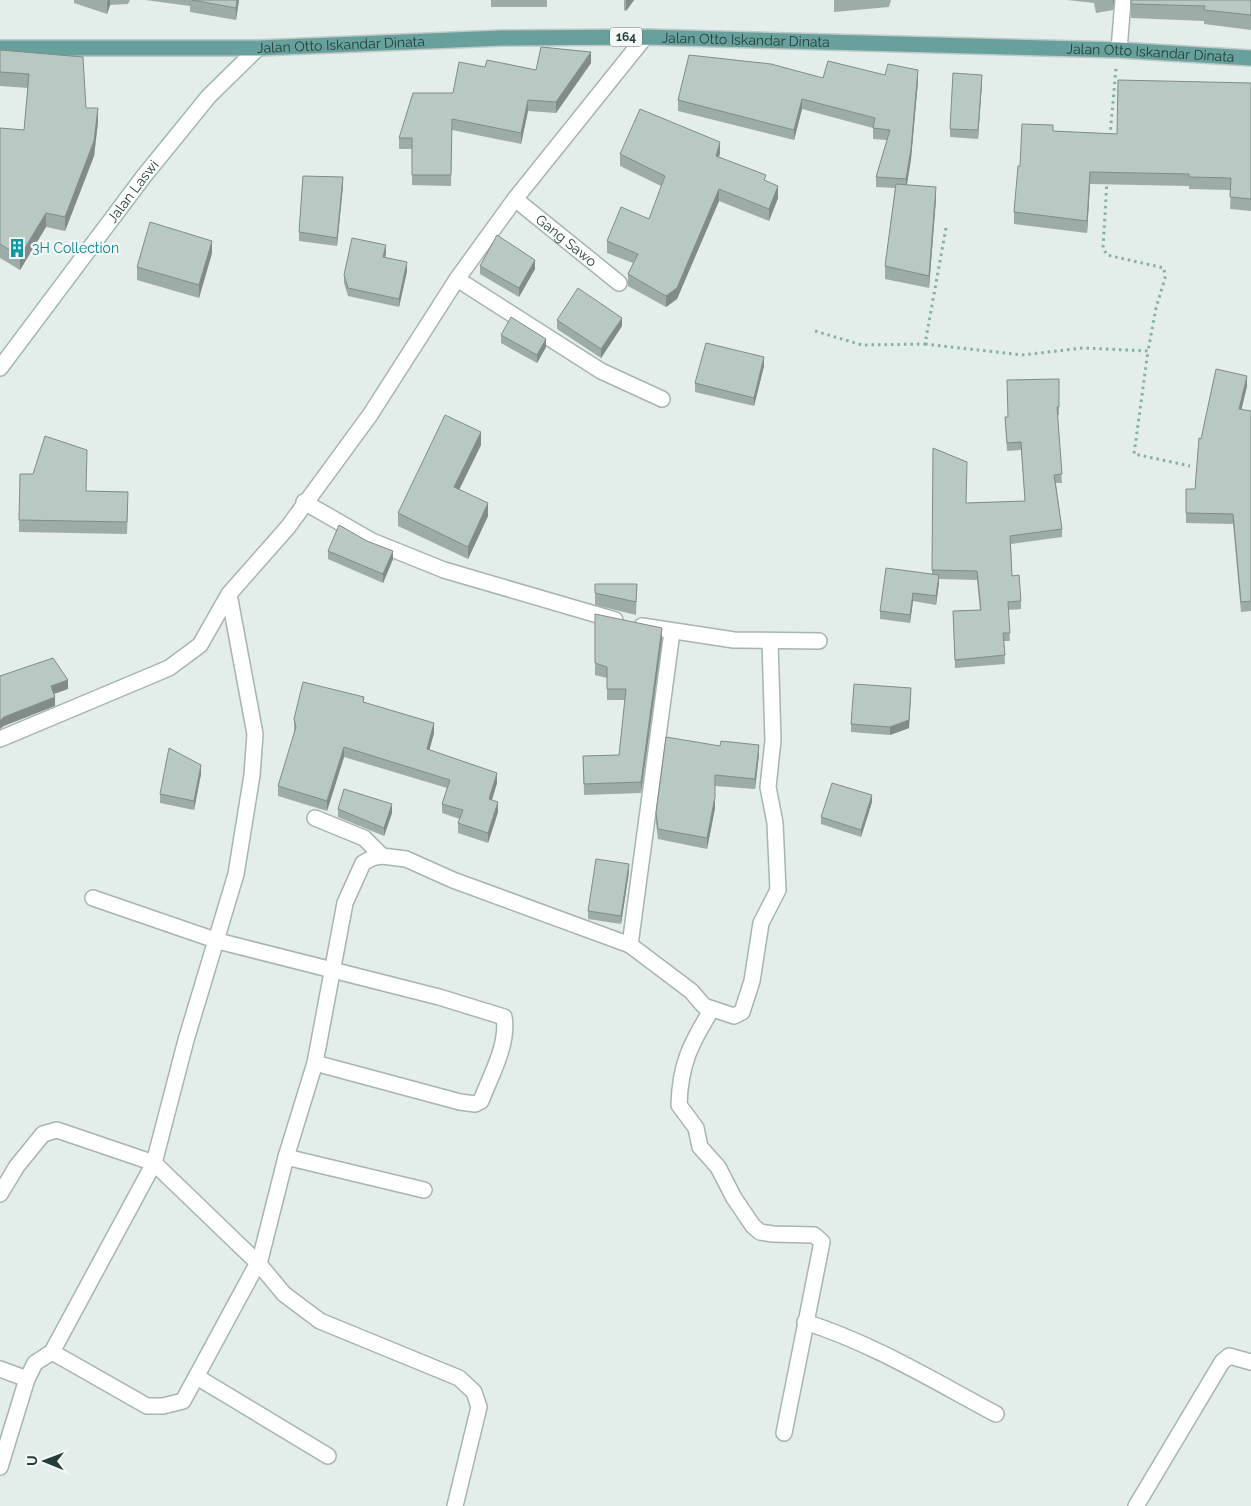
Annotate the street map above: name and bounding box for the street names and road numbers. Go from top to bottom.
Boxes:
road number: 164 [610,28,642,46]
street label: Jalan Otto Iskandar Dinata [661,29,830,50]
street label: Jalan Otto Iskandar Dinata [257,33,425,56]
street label: Jalan Otto Iskandar Dinata [1066,41,1235,65]
street label: Jalan Laswi [104,157,162,226]
street label: Gang Sawo [533,211,600,270]

